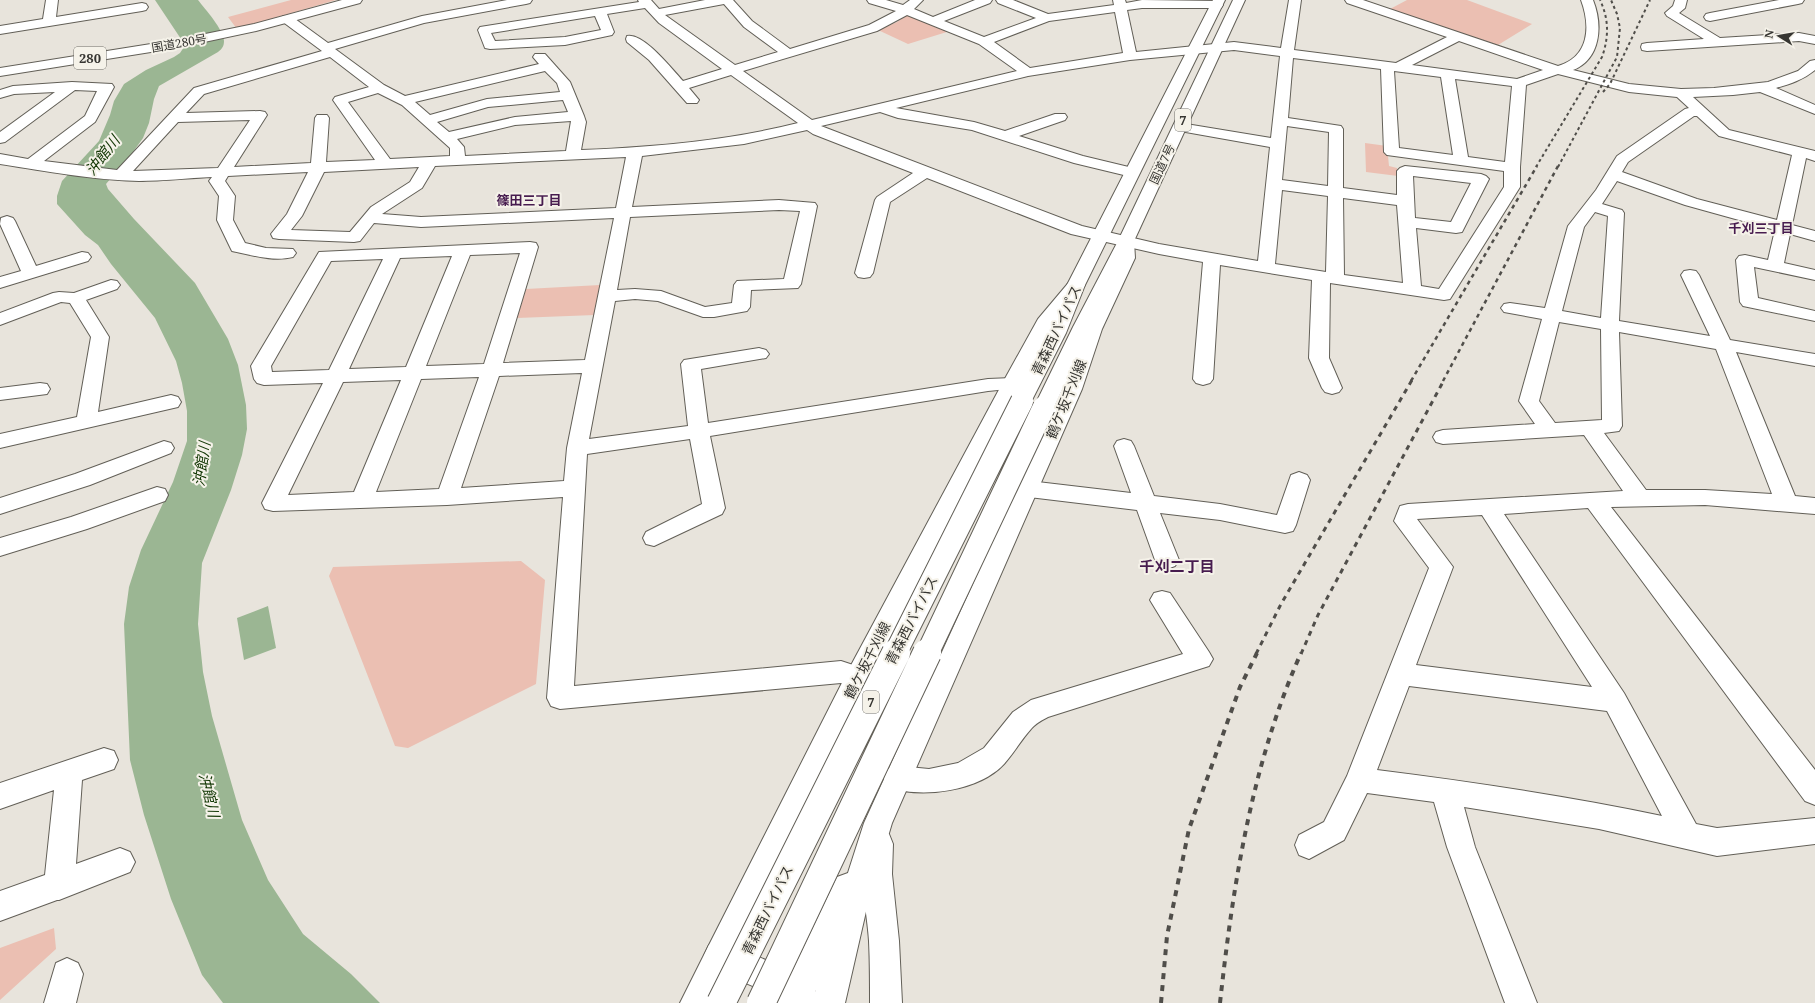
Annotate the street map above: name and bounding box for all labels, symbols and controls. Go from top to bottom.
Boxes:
north arrow [1759,16,1799,56]
text: N [1761,28,1777,40]
street label: 国道280号 [150,30,208,56]
road number: 280 [74,47,106,69]
road number: 7 [1175,109,1191,131]
water label: 沖館川 [80,130,125,179]
street label: 国道7号 [1145,141,1179,187]
district label: 篠田三丁目 [496,191,562,209]
district label: 千刈三丁目 [1728,219,1794,237]
street label: 青森西バイパス [1027,282,1085,378]
street label: 鶴ケ坂千刈線 [1041,356,1091,442]
water label: 沖館川 [188,438,214,488]
district label: 千刈二丁目 [1139,556,1215,576]
street label: 青森西バイパス [880,572,942,668]
street label: 鶴ケ坂千刈線 [839,618,895,702]
road number: 7 [863,691,879,713]
water label: 沖館川 [195,771,225,821]
street label: 青森西バイパス [737,862,797,958]

